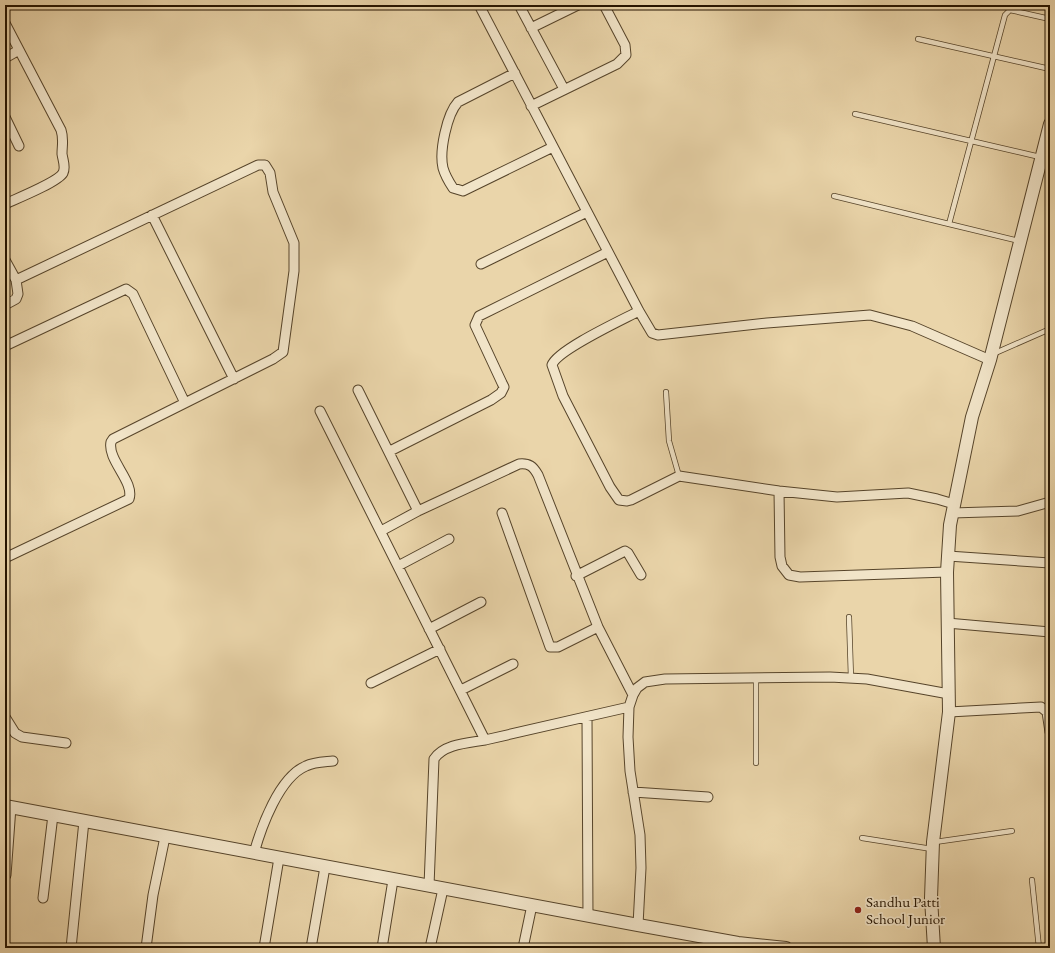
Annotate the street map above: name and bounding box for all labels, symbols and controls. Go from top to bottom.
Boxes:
place label: Sandhu Patti School Junior [866,892,945,928]
marker: Sandhu Patti School Junior [853,905,863,915]

